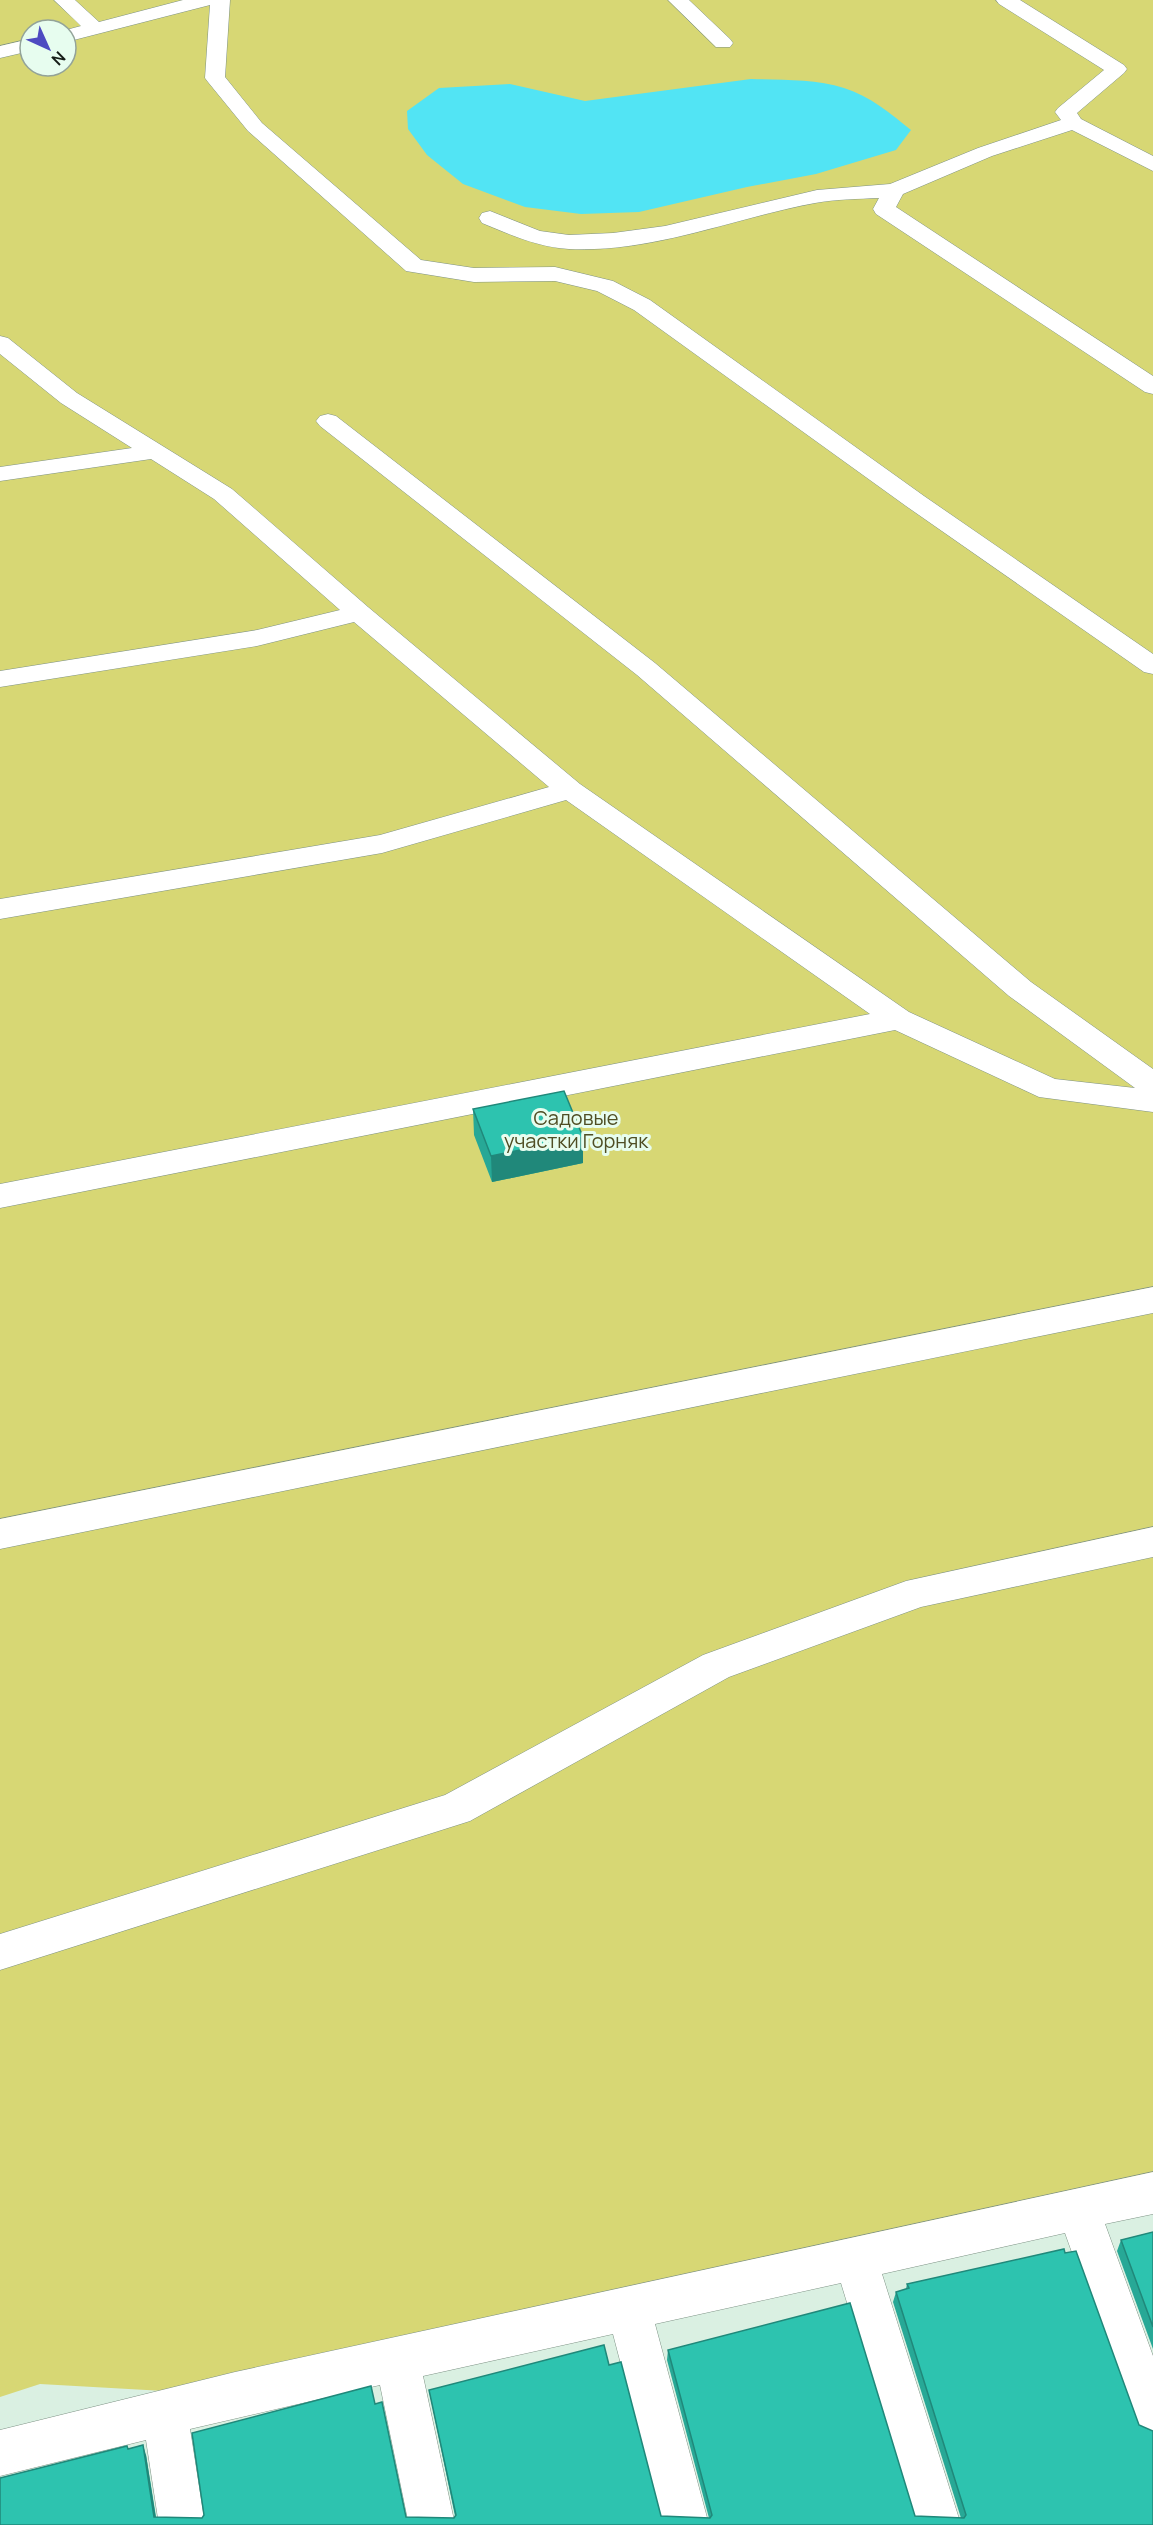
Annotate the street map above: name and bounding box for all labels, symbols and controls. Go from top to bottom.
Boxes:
north arrow [18,18,78,78]
text: N [47,47,70,70]
park label: Садовые участки Горняк [504,1104,649,1154]

